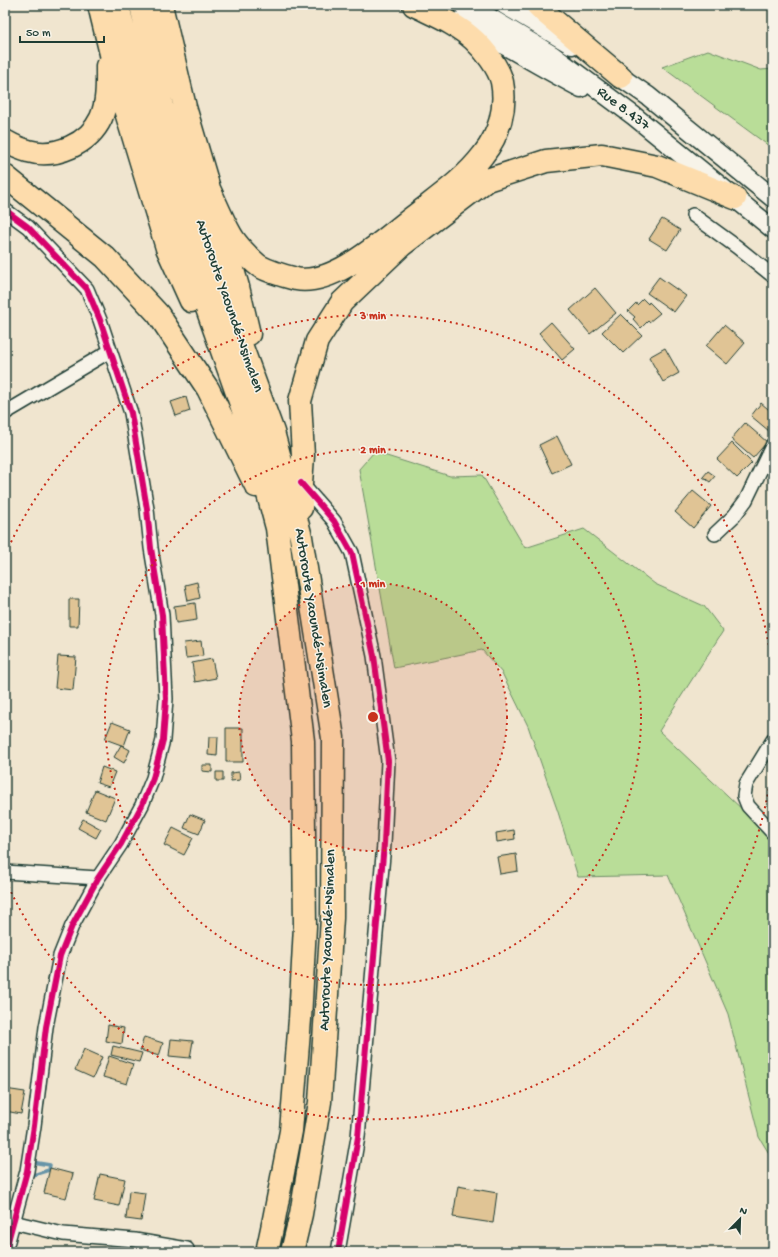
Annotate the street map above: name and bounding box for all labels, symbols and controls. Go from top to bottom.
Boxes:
scale bar [20,18,104,44]
text: 50 m [26,27,51,41]
street label: Rue 8.437 [593,83,654,136]
street label: Autoroute Yaoundé-Nsimalen [191,217,267,395]
text: 3 min [359,310,386,324]
text: 2 min [360,444,386,458]
street label: Autoroute Yaoundé-Nsimalen [290,527,336,709]
text: 1 min [360,578,386,592]
centre of rings [366,710,380,724]
street label: Autoroute Yaoundé-Nsimalen [316,849,340,1031]
north arrow [720,1199,760,1239]
text: N [737,1205,749,1219]

